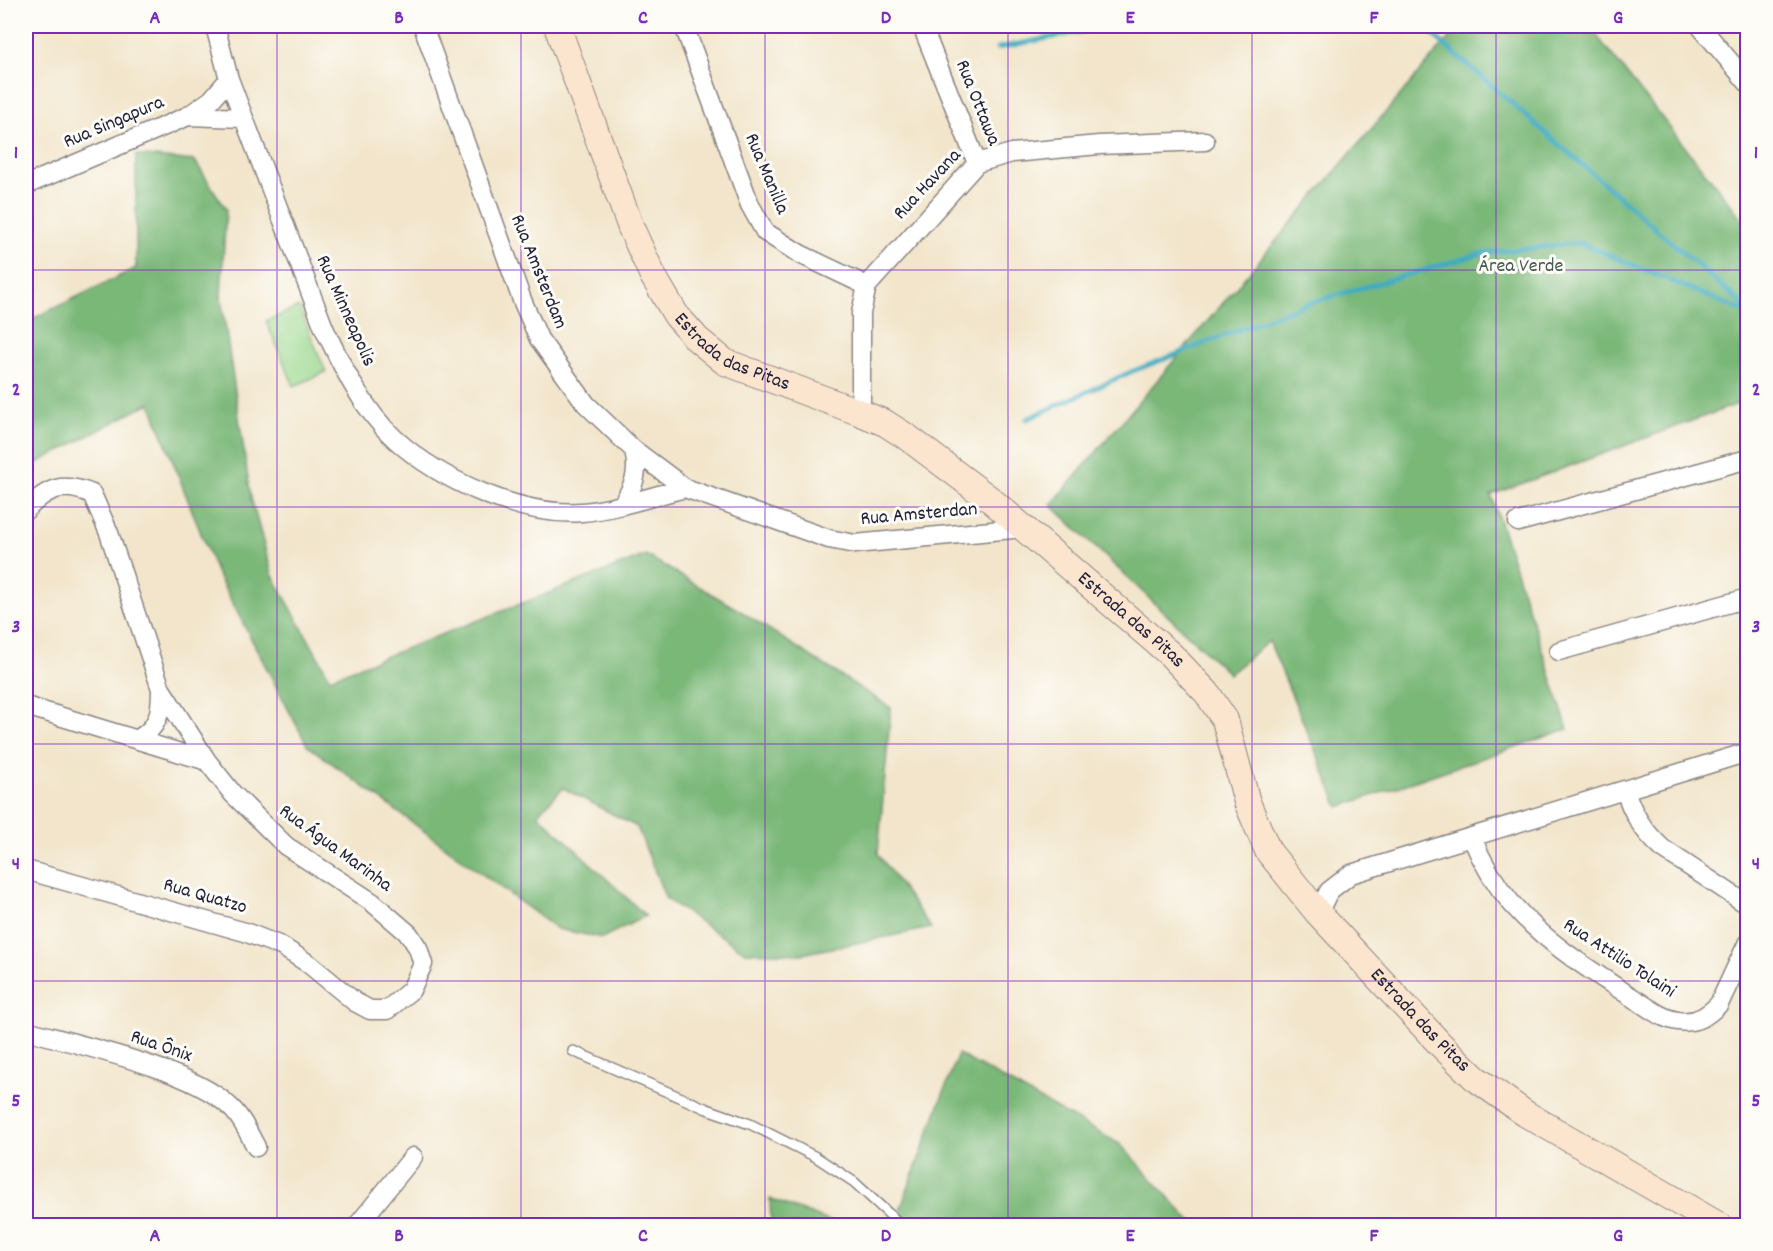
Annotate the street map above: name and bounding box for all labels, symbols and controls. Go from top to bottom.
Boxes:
text: A [150,5,161,33]
text: B [394,5,404,33]
text: C [638,5,648,33]
text: D [881,5,892,33]
text: E [1125,5,1135,33]
text: F [1370,5,1380,33]
text: G [1613,5,1623,33]
street label: Rua Ottawa [947,56,1007,151]
street label: Rua Singapura [59,89,169,157]
street label: Rua Manilla [736,129,796,219]
text: 1 [14,140,18,168]
text: 1 [1754,140,1758,168]
street label: Rua Havana [888,143,969,227]
street label: Rua Amsterdam [502,210,574,334]
street label: Rua Minneapolis [308,251,382,371]
park label: Área Verde [1479,253,1563,281]
street label: Estrada das Pitas [666,307,794,399]
text: 2 [12,377,20,405]
text: 2 [1752,377,1760,405]
street label: Rua Amsterdan [860,496,978,534]
street label: Estrada das Pitas [1070,566,1191,675]
text: 3 [12,614,20,642]
text: 3 [1752,614,1760,642]
street label: Rua Água Marinha [273,798,398,900]
text: 4 [12,851,20,879]
text: 4 [1752,851,1760,879]
street label: Rua Quatzo [160,872,250,922]
street label: Rua Attilio Tolaini [1557,912,1681,1006]
street label: Estrada das Pitas [1363,963,1476,1080]
street label: Rua Ônix [126,1023,196,1071]
text: 5 [11,1088,21,1116]
text: 5 [1751,1088,1761,1116]
text: A [150,1223,161,1251]
text: B [394,1223,404,1251]
text: C [638,1223,648,1251]
text: D [881,1223,892,1251]
text: E [1125,1223,1135,1251]
text: F [1370,1223,1380,1251]
text: G [1613,1223,1623,1251]

